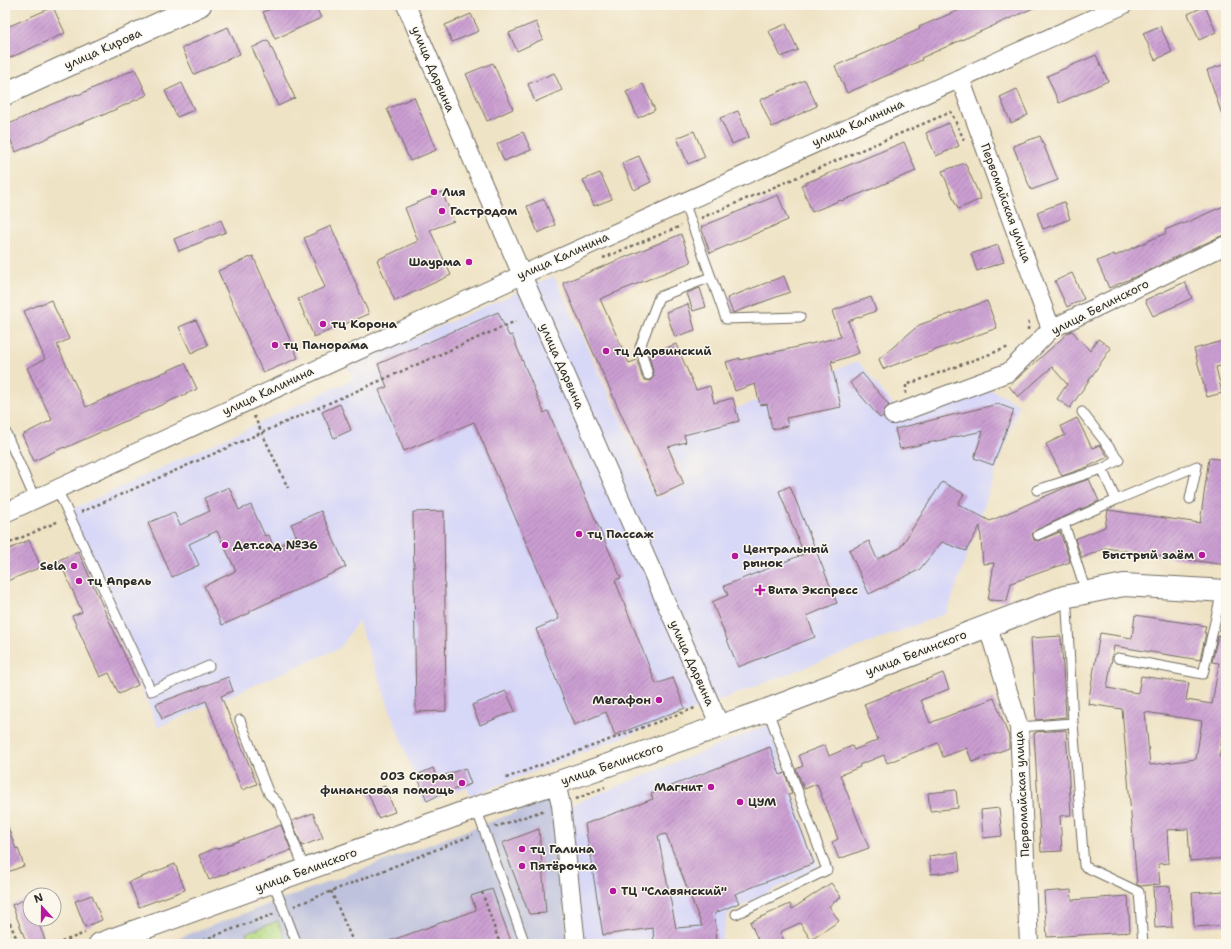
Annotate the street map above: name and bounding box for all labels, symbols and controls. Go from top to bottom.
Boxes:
street label: улица Дарвина [408,23,459,115]
street label: улица Кирова [62,25,145,73]
street label: улица Калинина [809,95,907,150]
street label: Первомайская улица [977,141,1035,265]
place label: Лия [442,184,466,200]
marker: Лия [429,187,439,197]
place label: Гастродом [450,203,517,219]
marker: Гастродом [437,206,447,216]
street label: улица Калинина [514,228,612,283]
place label: Шаурма [409,254,462,270]
marker: Шаурма [464,257,474,267]
street label: улица Белинского [1049,275,1151,339]
place label: тц Корона [331,316,398,332]
marker: тц Корона [318,319,328,329]
street label: улица Дарвина [536,321,588,412]
place label: тц Панорама [283,337,369,353]
marker: тц Панорама [270,340,280,350]
place label: тц Дарвинский [614,343,712,359]
marker: тц Дарвинский [601,346,611,356]
street label: улица Калинина [220,363,317,419]
place label: тц Пассаж [587,526,655,542]
marker: тц Пассаж [574,529,584,539]
place label: Дет.сад №36 [233,537,318,553]
marker: Дет.сад №36 [220,540,230,550]
place label: Центральный рынок [743,541,829,571]
place label: Быстрый заём [1102,547,1194,563]
marker: Быстрый заём [1197,550,1207,560]
marker: Центральный рынок [730,551,740,561]
place label: Sela [40,558,67,574]
marker: Sela [69,561,79,571]
place label: тц Апрель [87,573,152,589]
marker: тц Апрель [74,576,84,586]
place label: Вита Экспресс [768,582,858,598]
marker: Вита Экспресс [755,585,765,595]
street label: улица Дарвина [666,618,718,709]
street label: улица Белинского [863,626,969,680]
place label: Мегафон [592,692,651,708]
marker: Мегафон [654,695,664,705]
street label: Первомайская улица [1011,730,1033,857]
street label: улица Белинского [559,739,665,789]
place label: 003 Скорая финансовая помощь [320,768,454,798]
marker: 003 Скорая финансовая помощь [457,778,467,788]
place label: Магнит [654,779,704,795]
marker: Магнит [706,782,716,792]
place label: ЦУМ [748,794,777,810]
marker: ЦУМ [735,797,745,807]
place label: тц Галина [530,841,595,857]
street label: улица Белинского [253,844,359,896]
marker: тц Галина [517,844,527,854]
place label: Пятёрочка [530,858,598,874]
marker: Пятёрочка [517,861,527,871]
place label: ТЦ "Славянский" [621,883,727,899]
marker: ТЦ "Славянский" [608,886,618,896]
north arrow [22,887,62,927]
text: N [32,889,46,907]

